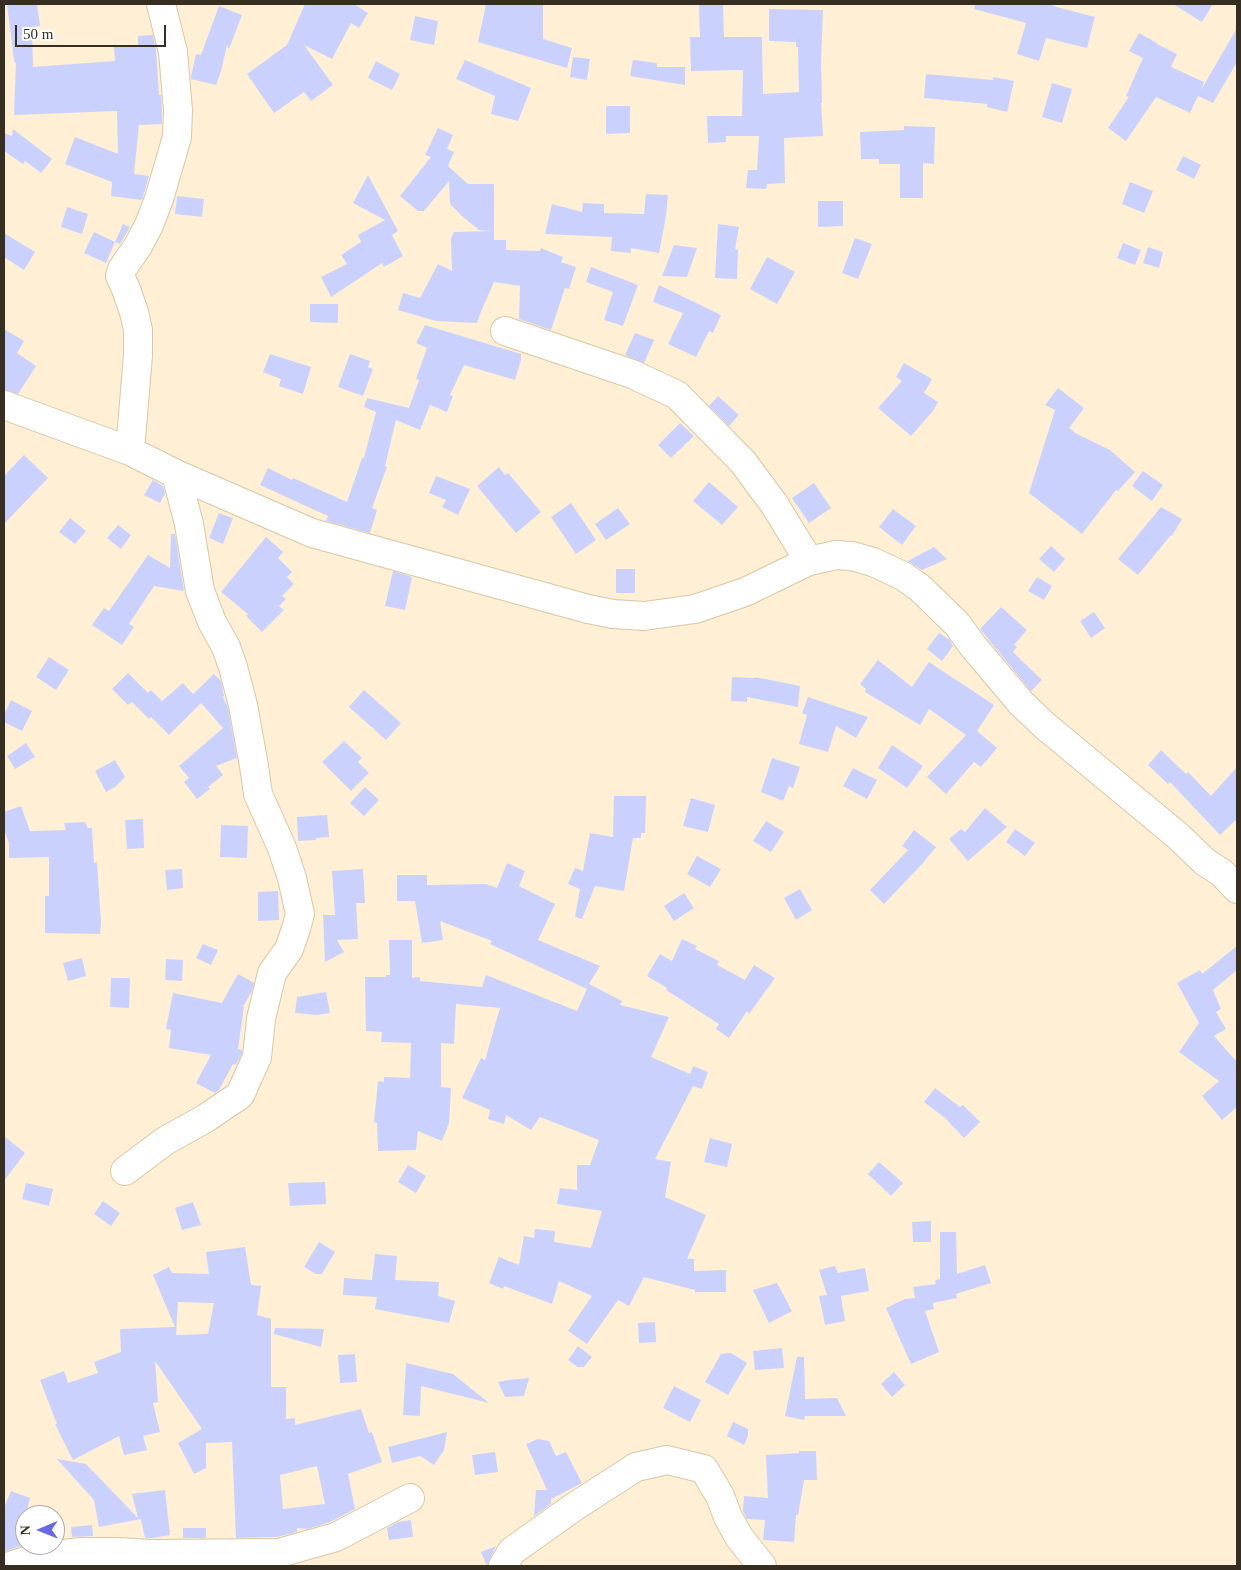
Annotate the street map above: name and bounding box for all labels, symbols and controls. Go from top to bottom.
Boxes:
scale bar [18,15,169,47]
text: 50 m [23,26,53,42]
north arrow [15,1505,65,1555]
text: N [18,1525,33,1535]

